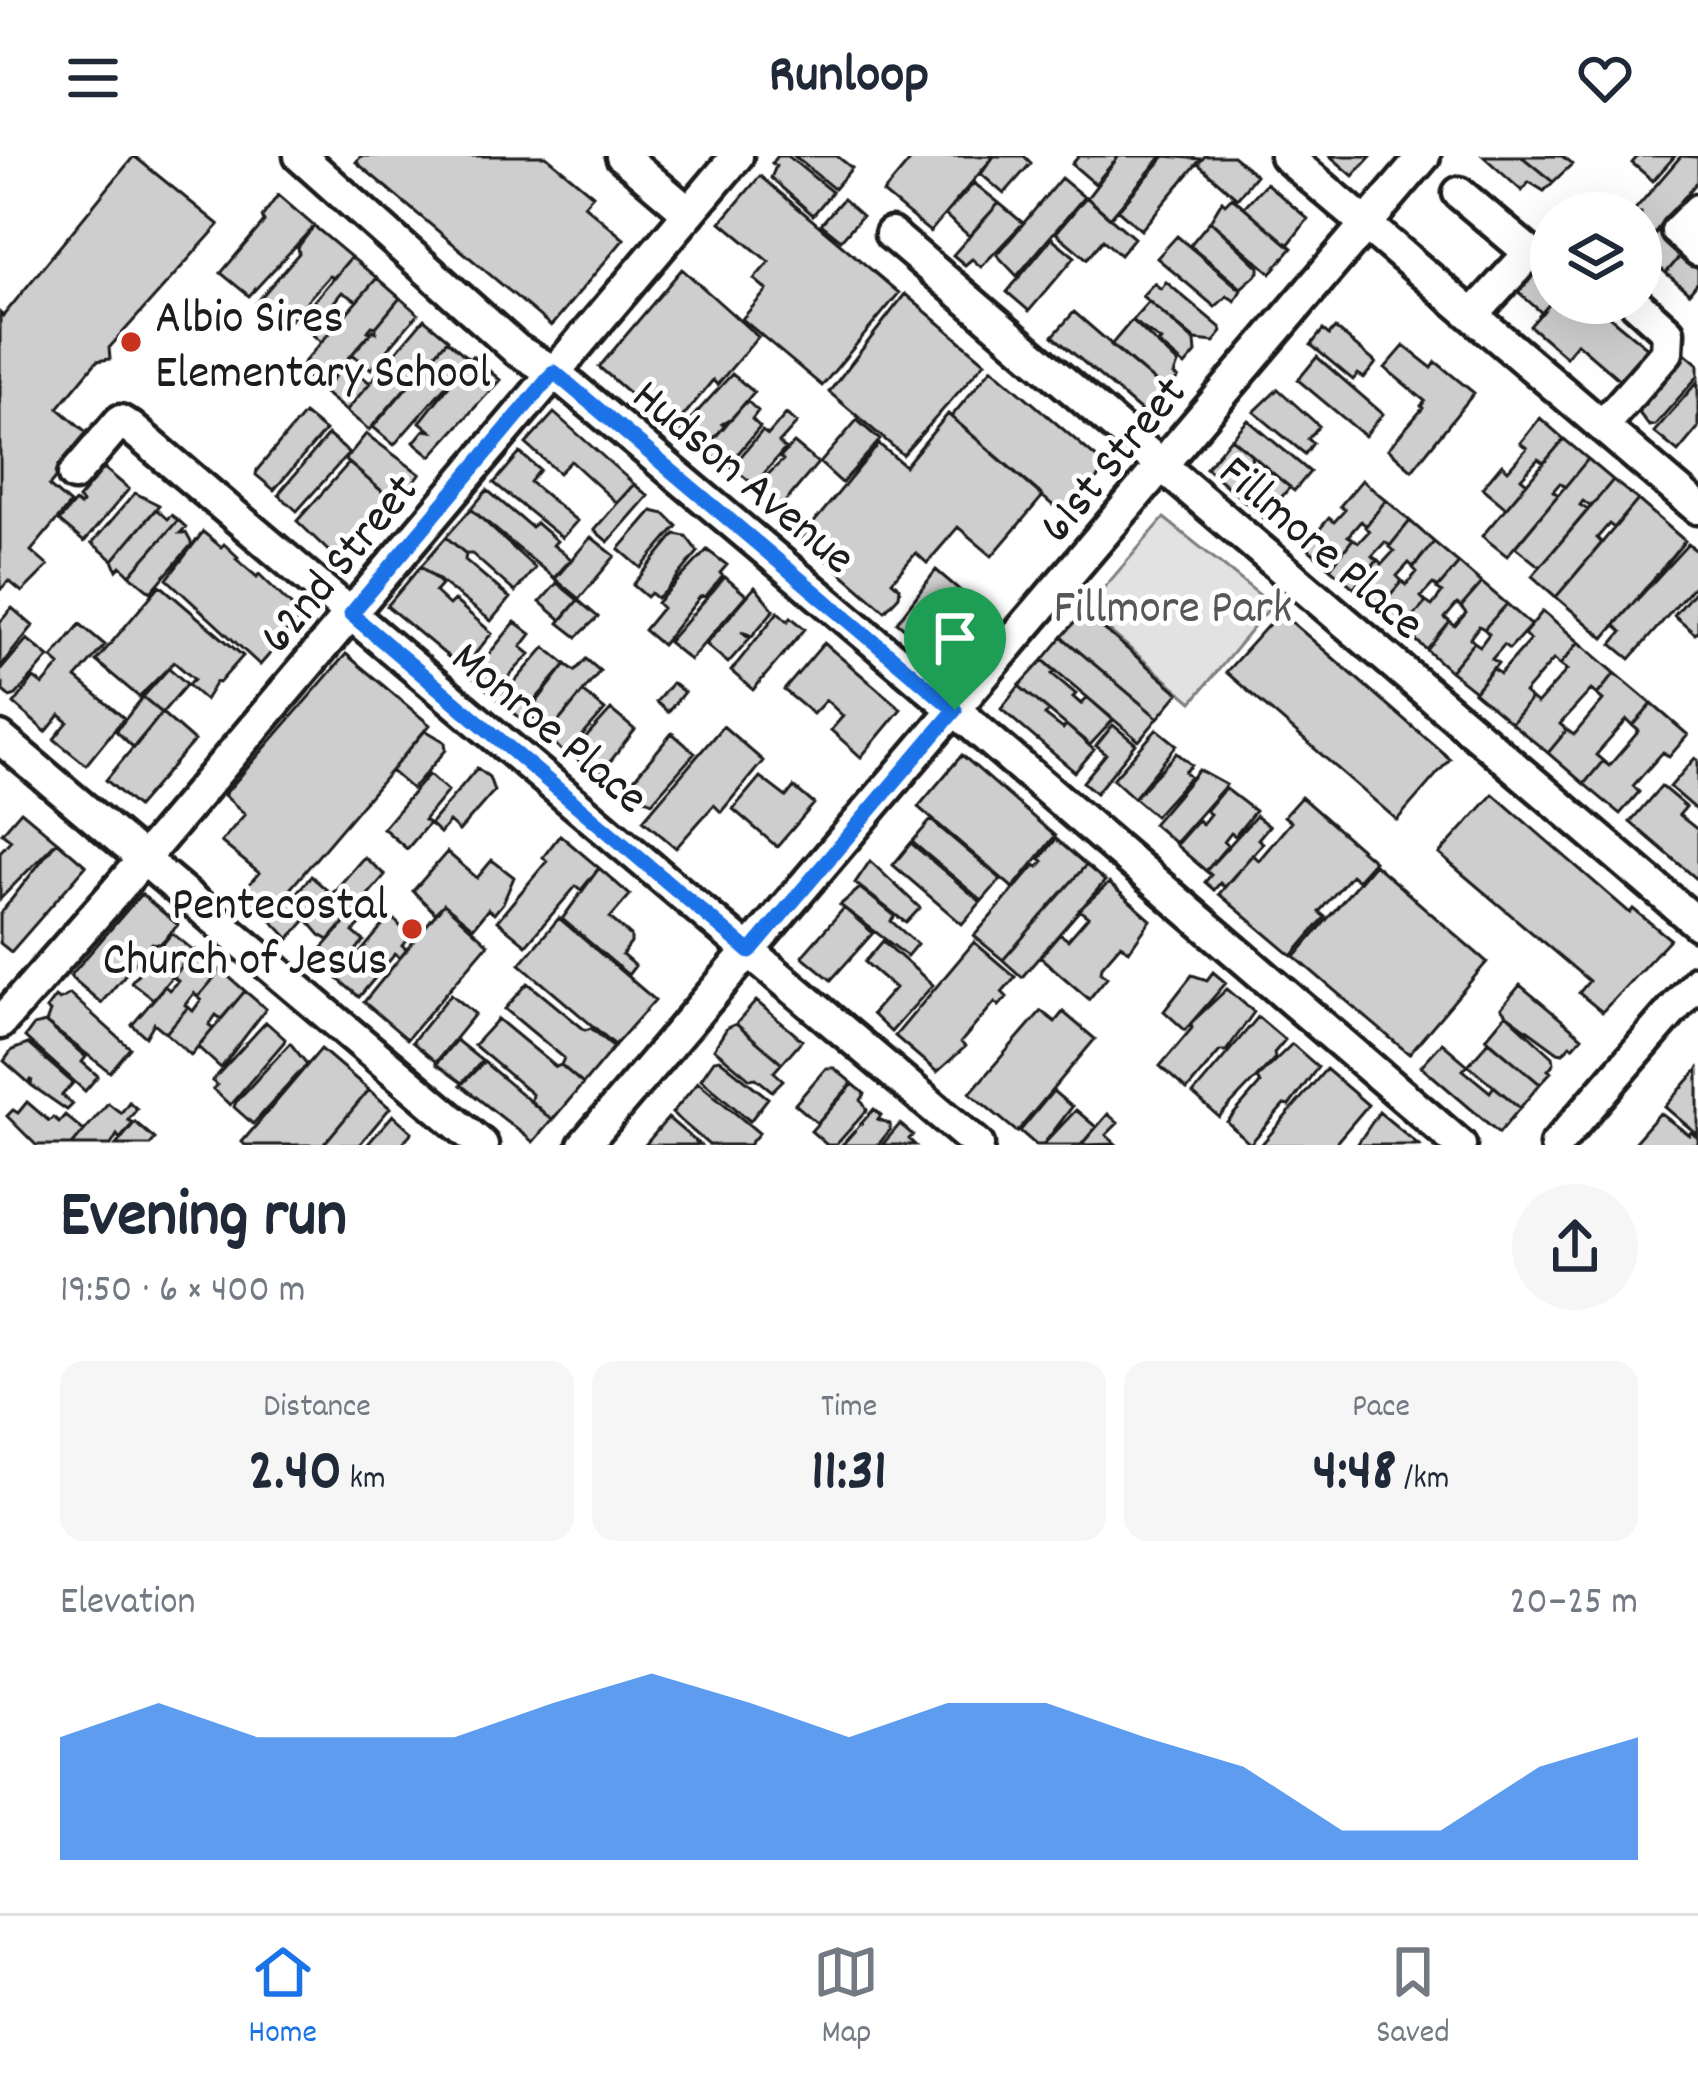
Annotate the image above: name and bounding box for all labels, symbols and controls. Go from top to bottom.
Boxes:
text: Runloop [769,40,929,117]
icon: menu [60,45,126,111]
icon: heart [1572,45,1638,111]
map controls [1530,192,1662,324]
button: layers [1530,192,1662,324]
place label: Albio Sires Elementary School [155,287,491,411]
marker: Albio Sires Elementary School [118,329,144,355]
street label: 61st Street [1025,363,1206,560]
street label: Hudson Avenue [614,365,868,594]
street label: Fillmore Place [1201,441,1437,660]
street label: 62nd Street [246,461,438,671]
park label: Fillmore Park [1053,577,1293,646]
pin [904,587,1006,710]
icon: arrive [922,605,988,671]
street label: Monroe Place [433,627,661,834]
place label: Pentecostal Church of Jesus [103,874,388,998]
marker: Pentecostal Church of Jesus [399,916,425,942]
text: Evening run [60,1173,347,1267]
button: share [1512,1184,1638,1310]
text: 19:50 · 6 × 400 m [60,1265,306,1320]
text: Distance [263,1385,371,1432]
text: Time [821,1385,877,1432]
text: Pace [1352,1385,1410,1432]
text: 2.40 [248,1432,342,1518]
text: 11:31 [811,1432,887,1518]
text: 4:48 [1313,1432,1396,1518]
text: km [342,1457,386,1504]
text: /km [1396,1457,1450,1504]
text: Elevation [60,1577,196,1632]
text: 20–25 m [1510,1577,1638,1632]
tab: Home [248,1939,317,2058]
tab: Map [813,1939,879,2058]
tab: Saved [1376,1939,1450,2058]

